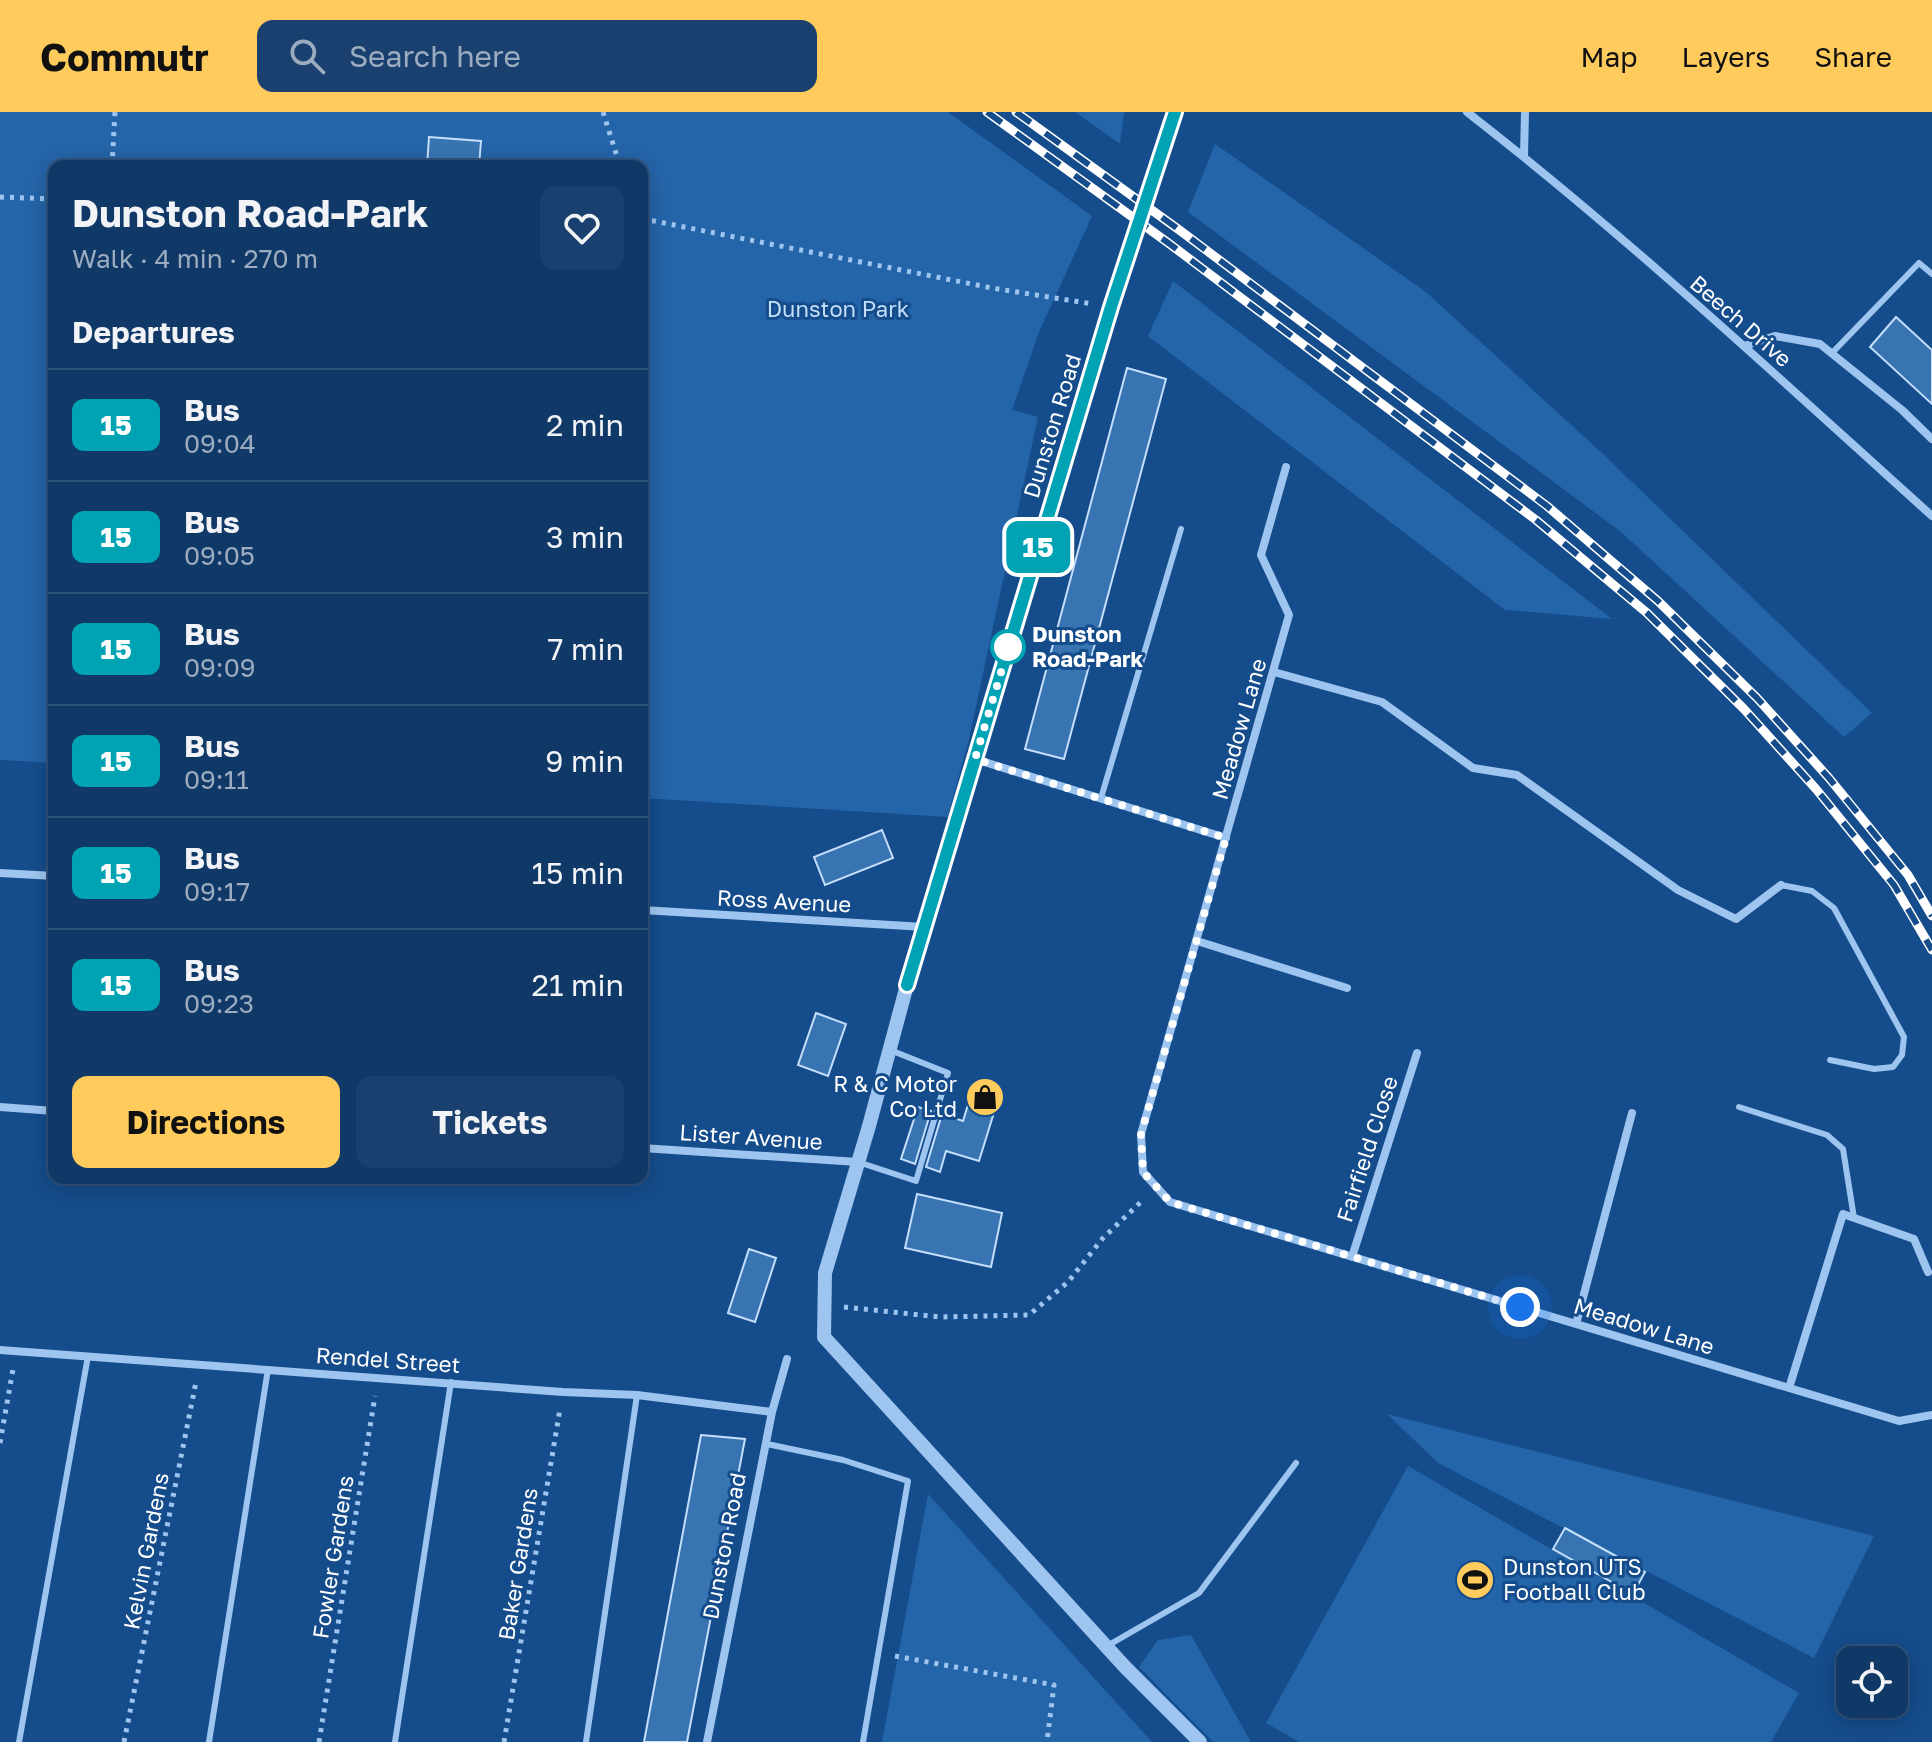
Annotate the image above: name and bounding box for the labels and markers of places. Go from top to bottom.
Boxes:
place label: Dunston Road-Park [1032,620,1144,672]
marker: Dunston Road-Park [991,630,1025,664]
place label: R & C Motor Co Ltd [833,1070,957,1122]
shop icon: R & C Motor Co Ltd [964,1076,1006,1118]
place label: Dunston UTS Football Club [1503,1553,1645,1605]
sports icon: Dunston UTS Football Club [1454,1559,1496,1601]

